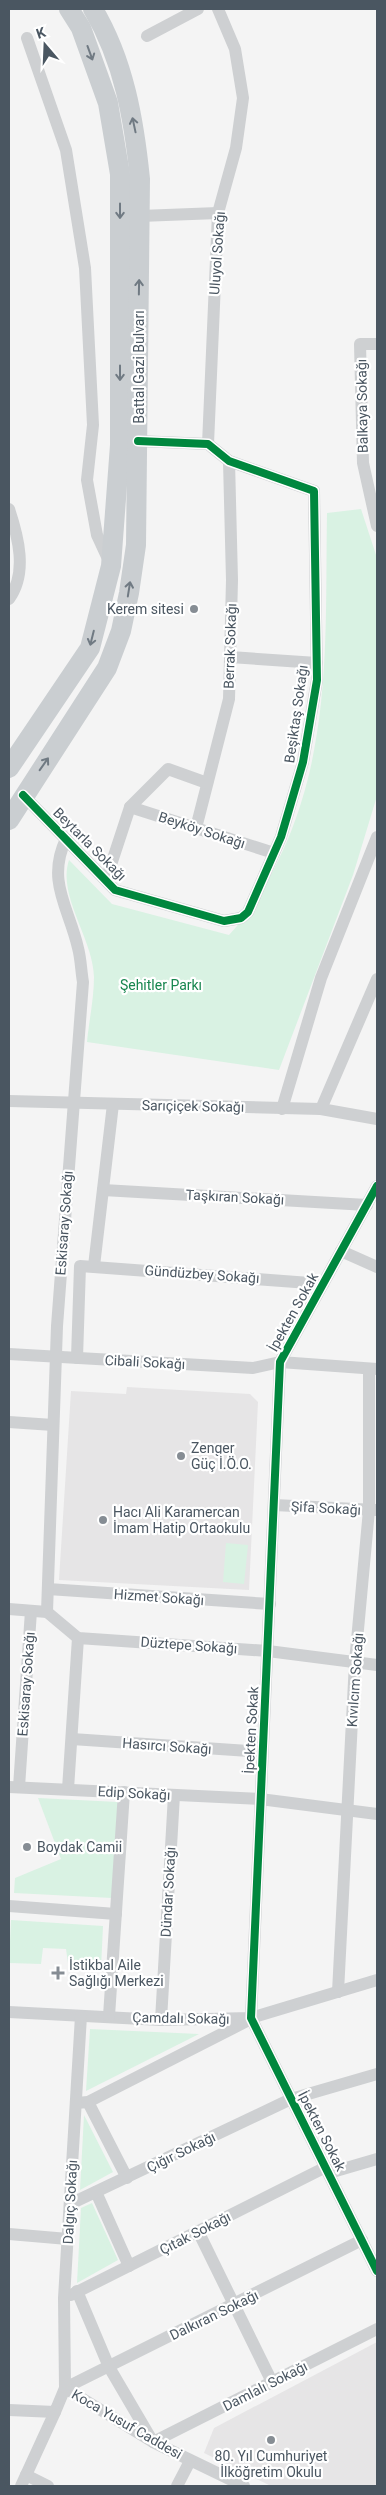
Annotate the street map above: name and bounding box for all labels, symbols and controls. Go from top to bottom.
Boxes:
north arrow [20,20,70,70]
text: K [34,24,48,42]
one-way arrow [86,44,95,60]
one-way arrow [129,117,138,133]
one-way arrow [115,202,125,219]
street label: Uluyol Sokağı [206,211,228,295]
one-way arrow [134,279,144,295]
street label: Battal Gazi Bulvarı [131,310,147,424]
street label: Balkaya Sokağı [353,359,371,453]
one-way arrow [115,365,125,381]
one-way arrow [125,581,135,597]
place label: Kerem sitesi [107,601,184,617]
marker: Kerem sitesi [188,603,200,615]
street label: Berrak Sokağı [221,603,239,689]
one-way arrow [87,630,97,646]
street label: Beşiktaş Sokağı [281,664,311,764]
one-way arrow [39,757,49,771]
street label: Beytarla Sokağı [50,804,130,884]
street label: Beyköy Sokağı [157,808,247,852]
park label: Şehitler Parkı [120,977,202,993]
street label: Sarıçiçek Sokağı [142,1097,244,1115]
street label: Eskisaray Sokağı [52,1170,76,1276]
street label: Taşkıran Sokağı [185,1186,285,1208]
street label: Gündüzbey Sokağı [144,1262,260,1286]
street label: İpekten Sokak [265,1269,322,1354]
street label: Cibali Sokağı [104,1352,186,1372]
place label: Zenger Güç İ.Ö.O. [191,1440,252,1472]
marker: Zenger Güç İ.Ö.O. [175,1450,187,1462]
street label: Şifa Sokağı [291,1498,361,1518]
place label: Hacı Ali Karamercan İmam Hatip Ortaokulu [113,1504,250,1536]
marker: Hacı Ali Karamercan İmam Hatip Ortaokulu [97,1514,109,1526]
street label: Hizmet Sokağı [113,1586,205,1608]
street label: Eskisaray Sokağı [14,1631,38,1737]
street label: Kıvılcım Sokağı [344,1632,366,1728]
street label: Düztepe Sokağı [140,1634,238,1656]
street label: İpekten Sokak [241,1685,261,1774]
street label: Hasırcı Sokağı [122,1735,212,1757]
street label: Edip Sokağı [97,1783,171,1803]
place label: Boydak Camii [37,1839,122,1855]
marker: Boydak Camii [21,1841,33,1853]
street label: Dündar Sokağı [158,1846,178,1938]
place label: İstikbal Aile Sağlığı Merkezi [69,1957,164,1989]
marker: İstikbal Aile Sağlığı Merkezi [51,1966,65,1980]
street label: Çamdalı Sokağı [132,2009,230,2027]
street label: İpekten Sokak [295,2088,349,2174]
street label: Çığır Sokağı [144,2128,218,2176]
street label: Dalgıç Sokağı [60,2159,80,2245]
street label: Çıtak Sokağı [157,2208,233,2258]
street label: Dalkıran Sokağı [167,2287,261,2343]
street label: Damlalı Sokağı [220,2358,310,2414]
street label: Koca Yusuf Caddesi [69,2386,185,2462]
marker: 80. Yıl Cumhuriyet İlköğretim Okulu [265,2434,277,2446]
place label: 80. Yıl Cumhuriyet İlköğretim Okulu [215,2448,328,2480]

